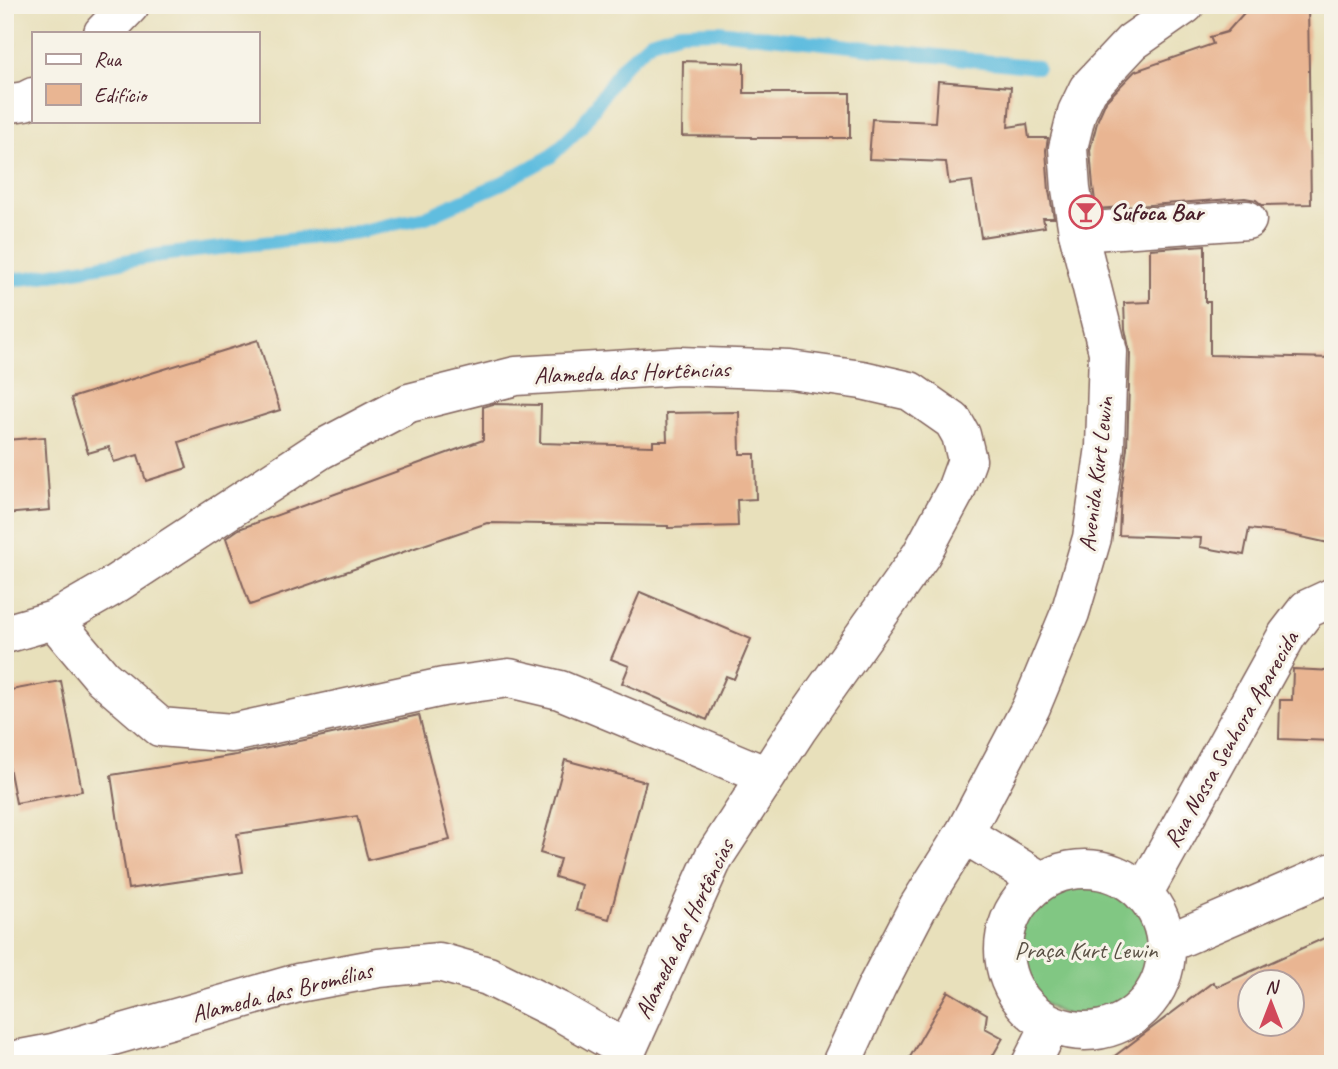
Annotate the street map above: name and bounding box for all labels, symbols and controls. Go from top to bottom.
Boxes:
legend [32,32,259,122]
text: Rua [94,46,122,72]
text: Edifício [94,82,149,108]
bar icon: Sufoca Bar [1067,193,1105,231]
place label: Sufoca Bar [1110,197,1205,227]
street label: Alameda das Hortências [534,354,732,390]
street label: Avenida Kurt Lewin [1072,394,1121,553]
street label: Rua Nossa Senhora Aparecida [1157,624,1306,852]
street label: Alameda das Hortências [628,833,741,1024]
park label: Praça Kurt Lewin [1015,935,1159,965]
street label: Alameda das Bromélias [188,955,377,1029]
north arrow [1236,968,1306,1038]
text: N [1265,975,1280,999]

